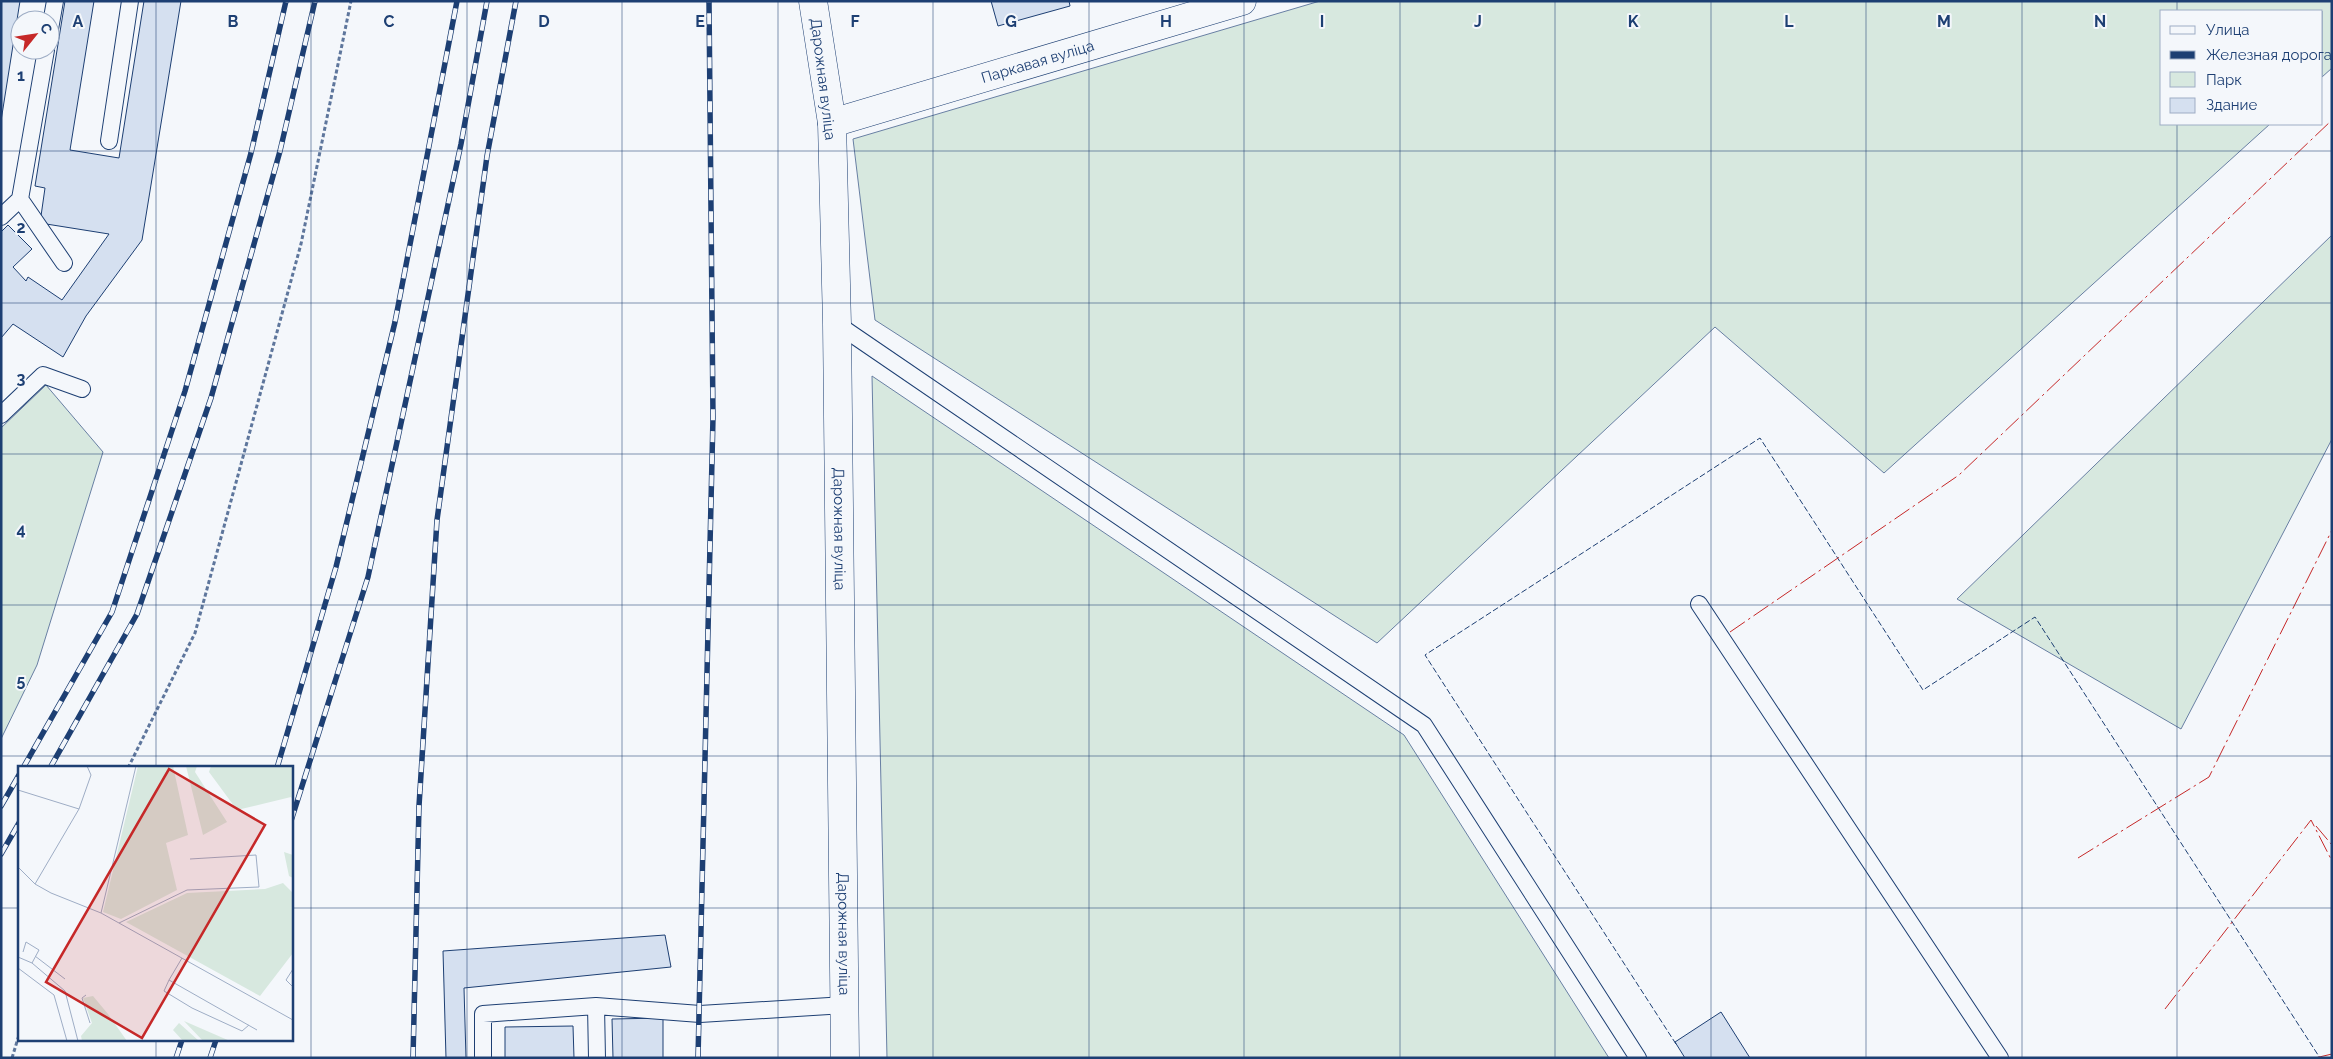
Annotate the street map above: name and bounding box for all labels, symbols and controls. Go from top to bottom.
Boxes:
north arrow [10,10,60,60]
legend [2160,10,2323,125]
text: A [73,12,84,31]
text: B [228,12,239,31]
text: C [384,12,395,31]
text: D [538,12,550,31]
text: E [695,12,705,31]
text: F [850,12,860,31]
text: G [1005,12,1017,31]
text: H [1160,12,1172,31]
text: I [1320,12,1324,31]
text: J [1474,12,1482,31]
text: K [1628,12,1639,31]
text: L [1784,12,1794,31]
text: M [1937,12,1951,31]
text: N [2094,12,2106,31]
street label: Дарожная вуліца [807,17,839,141]
text: С [37,20,56,37]
text: Улица [2206,21,2250,39]
street label: Паркавая вуліца [979,37,1096,87]
text: Железная дорога [2206,46,2332,64]
text: 1 [17,66,25,85]
text: Парк [2206,71,2242,89]
text: Здание [2206,96,2258,114]
text: 2 [16,218,26,237]
text: 3 [17,369,26,388]
street label: Дарожная вуліца [830,467,849,590]
text: 4 [16,520,26,539]
text: 5 [17,671,26,690]
inset map [18,766,292,1042]
street label: Дарожная вуліца [834,872,853,995]

